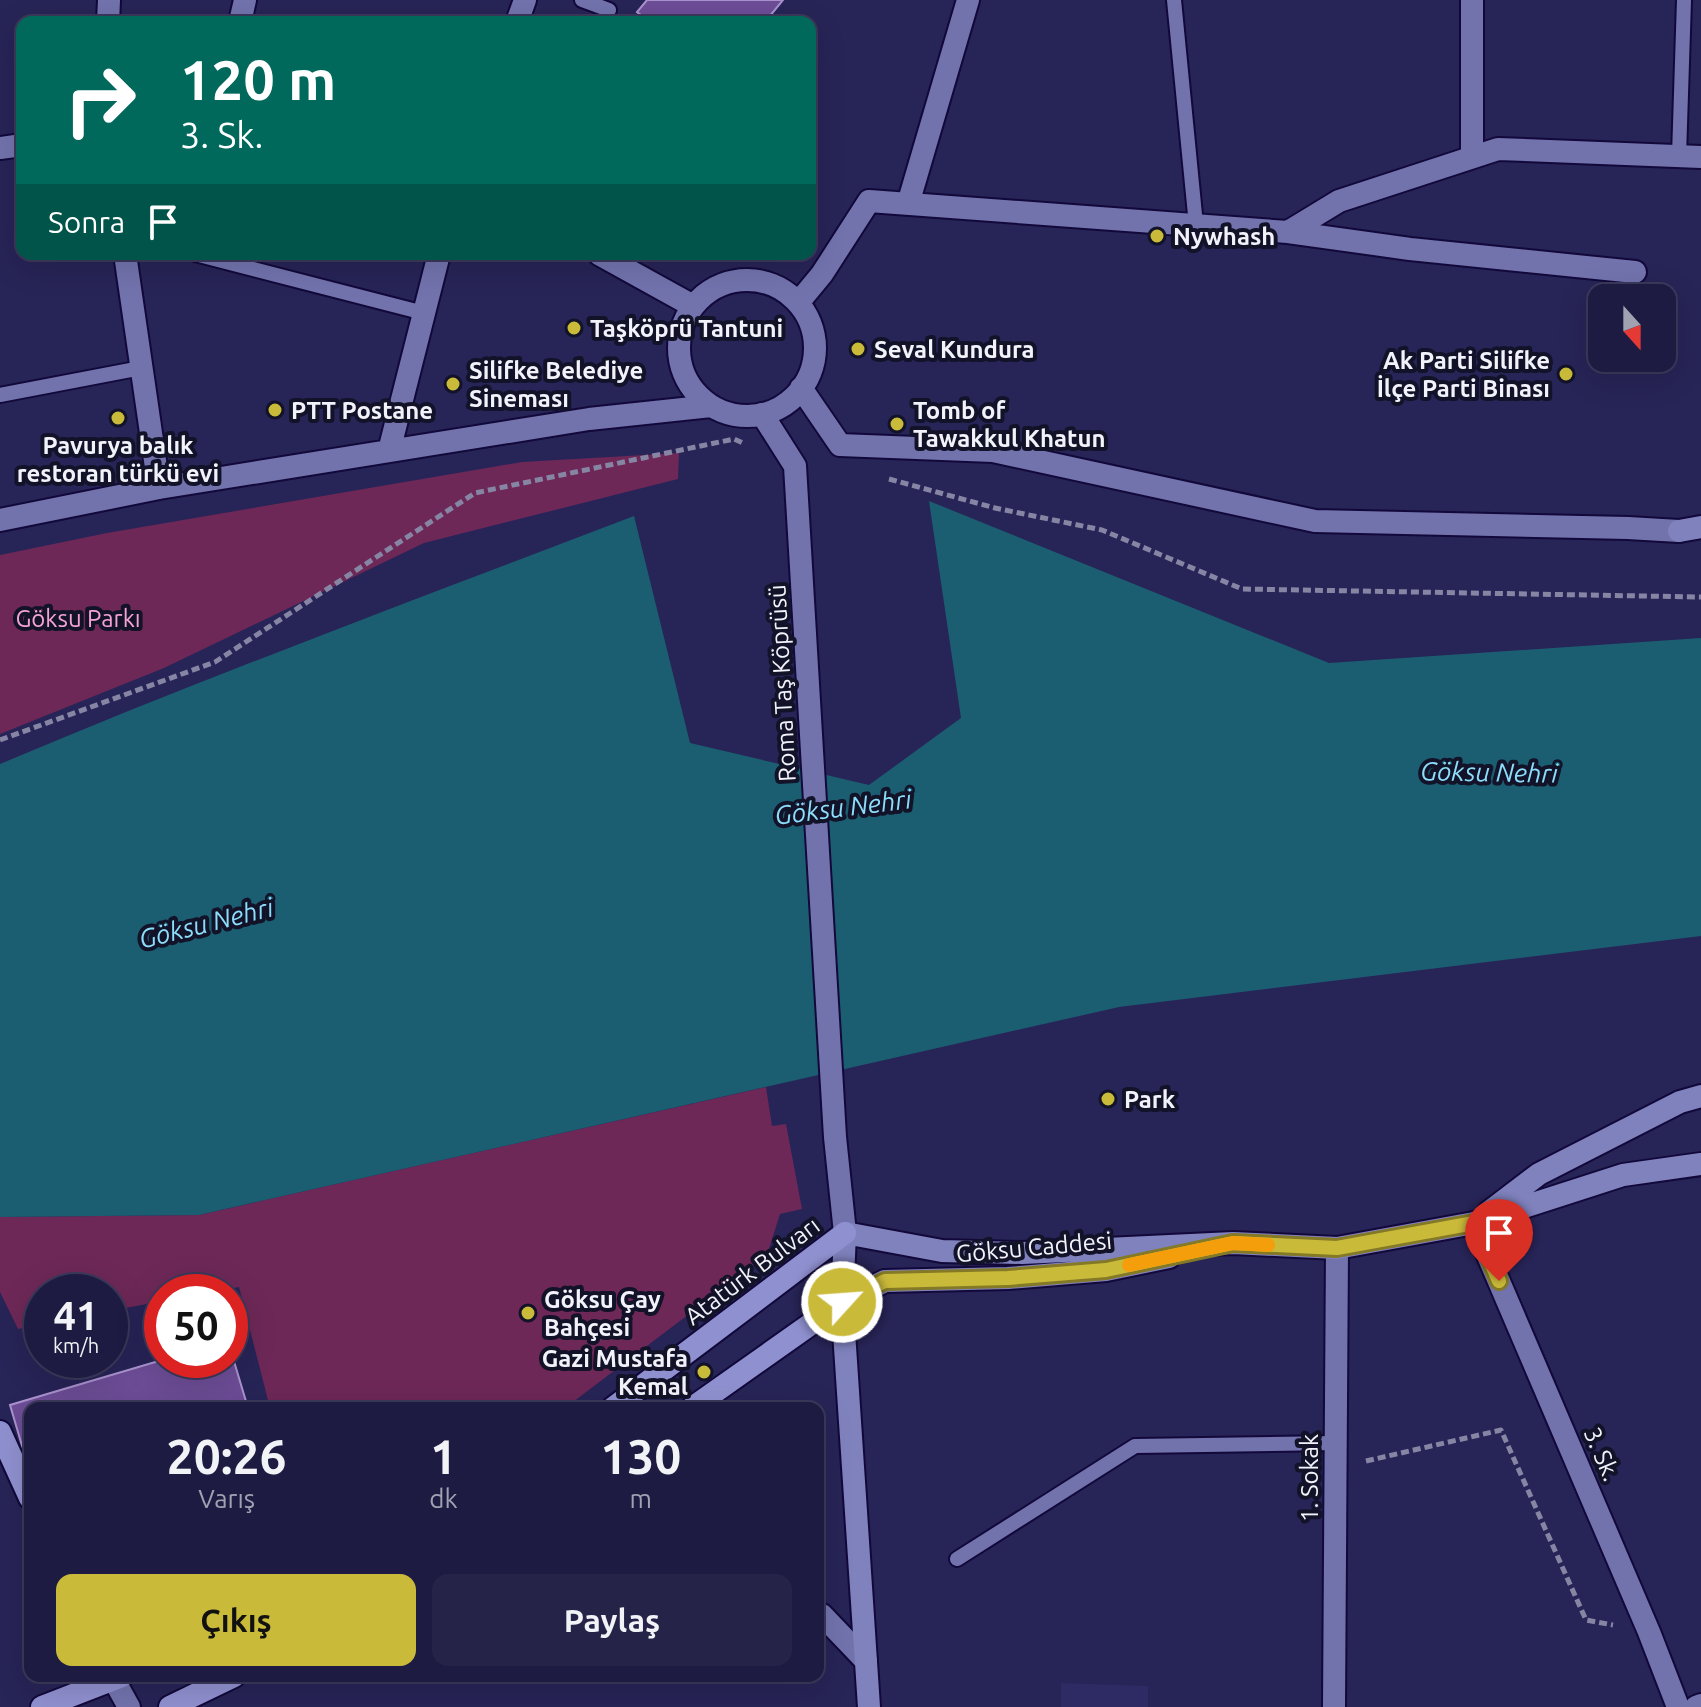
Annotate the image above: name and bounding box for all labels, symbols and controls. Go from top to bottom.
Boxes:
icon: right [48,48,152,152]
text: 120 m [180,48,336,111]
text: 3. Sk. [180,114,263,155]
icon: arrive [141,200,185,244]
text: Sonra [48,205,125,239]
place label: Nywhash [1173,223,1275,250]
marker: Nywhash [1148,227,1166,245]
north arrow [1588,284,1676,372]
map controls [1588,284,1676,372]
place label: Taşköprü Tantuni [590,315,783,342]
marker: Taşköprü Tantuni [565,319,583,337]
place label: Seval Kundura [874,336,1035,363]
marker: Seval Kundura [849,340,867,358]
place label: Ak Parti Silifke İlçe Parti Binası [1377,347,1550,402]
place label: Silifke Belediye Sineması [469,357,643,412]
marker: Ak Parti Silifke İlçe Parti Binası [1557,365,1575,383]
marker: Silifke Belediye Sineması [444,375,462,393]
place label: PTT Postane [291,397,433,424]
place label: Tomb of Tawakkul Khatun [913,397,1105,452]
marker: PTT Postane [266,401,284,419]
marker: Pavurya balık restoran türkü evi [109,409,127,427]
marker: Tomb of Tawakkul Khatun [888,415,906,433]
place label: Pavurya balık restoran türkü evi [17,432,219,487]
street label: Roma Taş Köprüsü [763,584,801,782]
park label: Göksu Parkı [15,605,141,632]
water label: Göksu Nehri [1420,756,1560,788]
water label: Göksu Nehri [773,784,915,830]
water label: Göksu Nehri [136,892,278,954]
place label: Park [1124,1086,1176,1113]
marker: Park [1099,1090,1117,1108]
pin [1465,1199,1533,1281]
icon: arrive [1477,1211,1521,1255]
street label: Atatürk Bulvarı [679,1212,825,1330]
street label: Göksu Caddesi [955,1227,1113,1267]
position arrow [800,1260,884,1344]
speed limit sign: 50 [144,1274,248,1378]
place label: Göksu Çay Bahçesi [544,1286,661,1341]
text: 41 [53,1293,99,1338]
marker: Göksu Çay Bahçesi [519,1304,537,1322]
text: km/h [53,1334,99,1357]
place label: Gazi Mustafa Kemal [542,1345,688,1400]
marker: Gazi Mustafa Kemal [695,1363,713,1381]
street label: 3. Sk. [1579,1423,1625,1485]
text: 20:26 [167,1429,287,1483]
text: 1 [430,1429,457,1483]
text: 130 [600,1429,681,1483]
street label: 1. Sokak [1296,1434,1323,1522]
text: Varış [198,1484,255,1513]
text: dk [429,1484,458,1513]
text: m [630,1484,652,1513]
button: Çıkış [56,1574,416,1666]
button: Paylaş [432,1574,792,1666]

